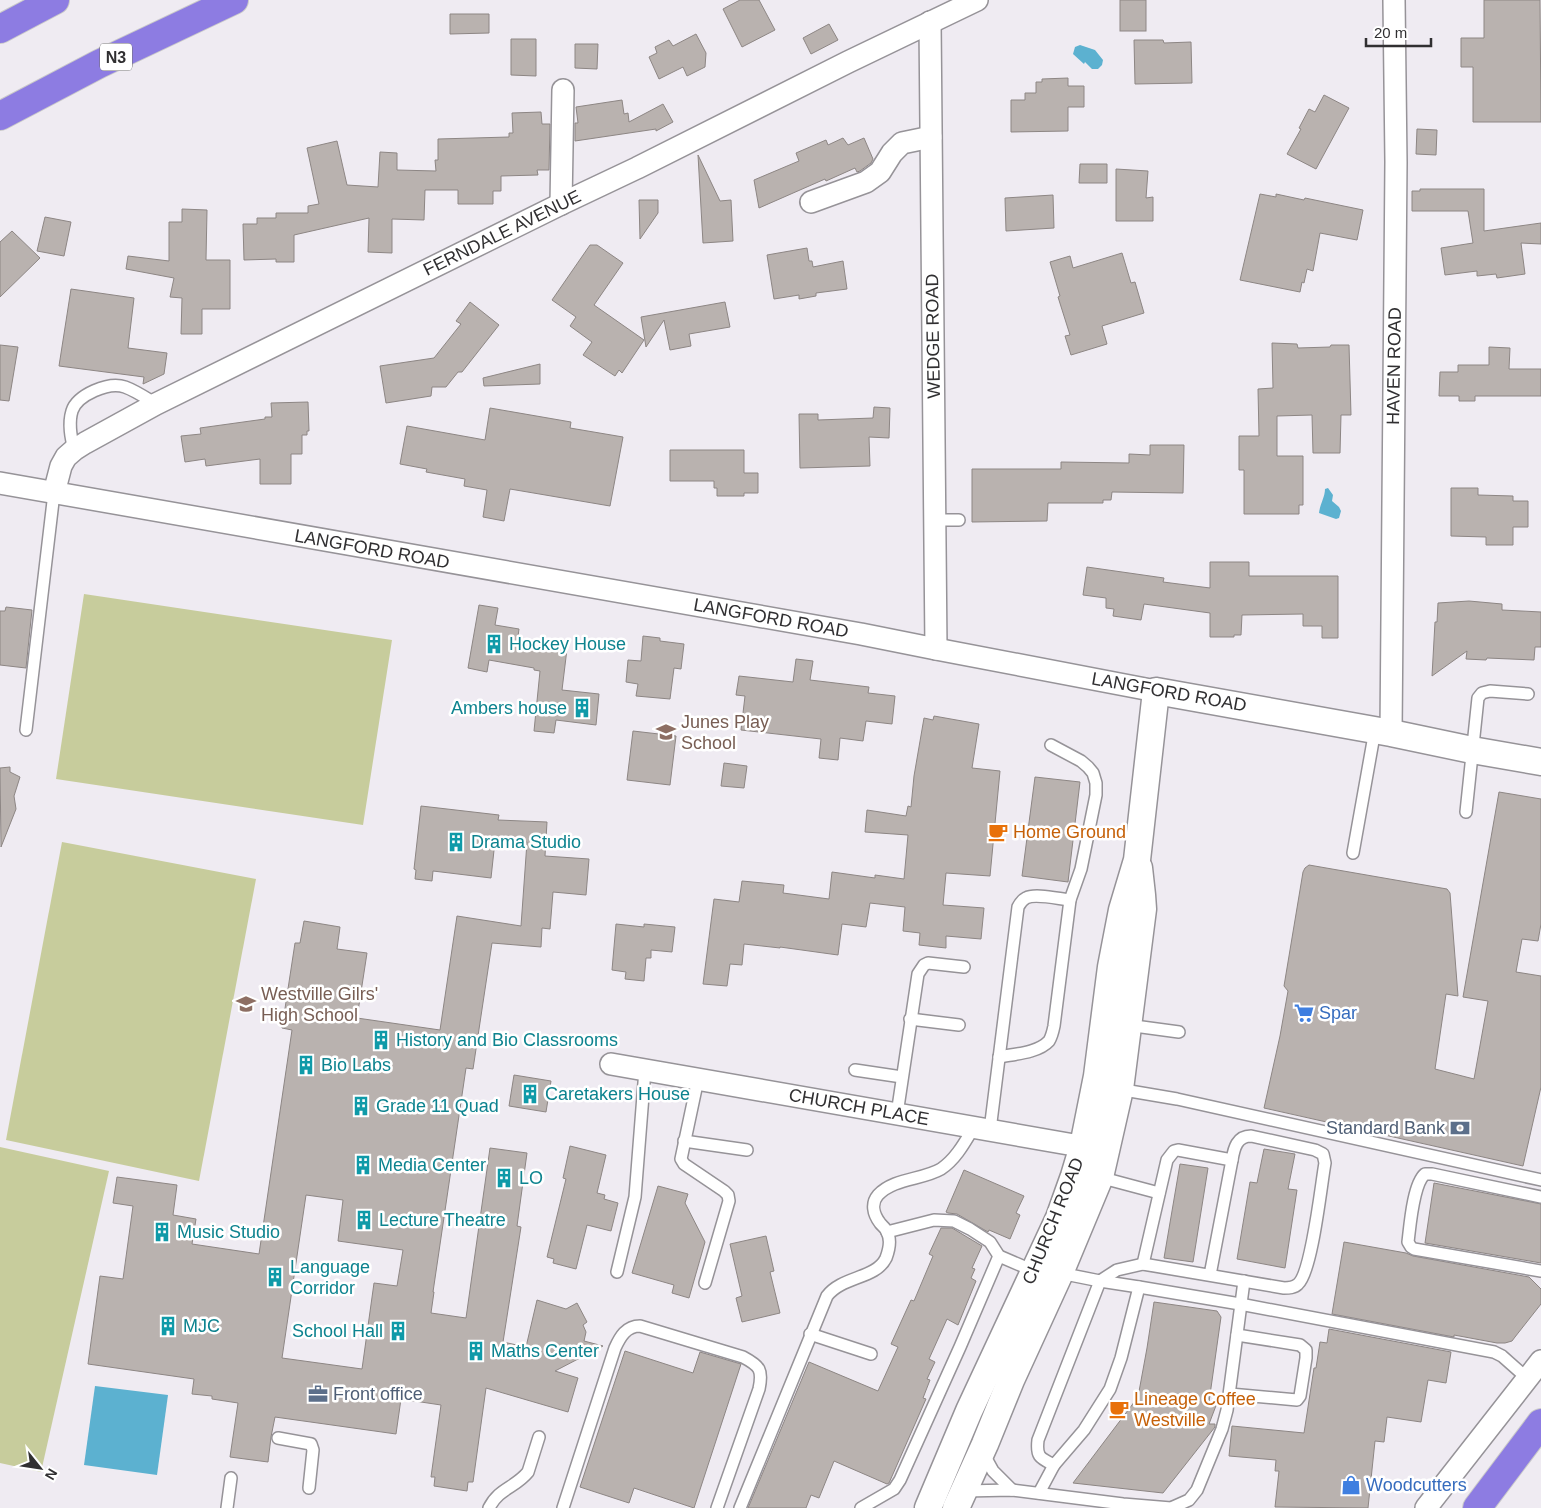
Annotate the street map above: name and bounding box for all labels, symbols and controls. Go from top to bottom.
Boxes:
scale bar [1366,15,1431,47]
text: 20 m [1374,24,1407,41]
road number: N3 [100,44,132,70]
street label: FERNDALE AVENUE [420,186,584,280]
street label: WEDGE ROAD [922,273,944,399]
street label: HAVEN ROAD [1383,307,1405,425]
street label: LANGFORD ROAD [293,526,451,572]
street label: LANGFORD ROAD [692,595,850,641]
building icon: Hockey House [483,633,505,655]
place label: Hockey House [509,634,626,654]
street label: LANGFORD ROAD [1090,669,1248,715]
building icon: Ambers house [571,697,593,719]
place label: Ambers house [451,698,567,718]
place label: Junes Play School [681,712,769,753]
school or university icon: Junes Play School [655,721,677,743]
cafe icon: Home Ground [987,821,1009,843]
place label: Home Ground [1013,822,1126,842]
building icon: Drama Studio [445,831,467,853]
place label: Drama Studio [471,832,581,852]
place label: Westville Gilrs' High School [261,984,378,1025]
school or university icon: Westville Gilrs' High School [235,993,257,1015]
supermarket icon: Spar [1293,1002,1315,1024]
place label: Spar [1319,1003,1357,1023]
building icon: History and Bio Classrooms [370,1029,392,1051]
place label: History and Bio Classrooms [396,1030,618,1050]
building icon: Bio Labs [295,1054,317,1076]
place label: Bio Labs [321,1055,391,1075]
building icon: Caretakers House [519,1083,541,1105]
place label: Caretakers House [545,1084,690,1104]
street label: CHURCH PLACE [787,1085,931,1129]
building icon: Grade 11 Quad [350,1095,372,1117]
place label: Grade 11 Quad [376,1096,499,1116]
bank icon: Standard Bank [1449,1117,1471,1139]
place label: Standard Bank [1326,1118,1446,1138]
building icon: Media Center [352,1154,374,1176]
place label: Media Center [378,1155,486,1175]
street label: CHURCH ROAD [1018,1155,1088,1287]
building icon: LO [493,1167,515,1189]
place label: LO [519,1168,543,1188]
building icon: Lecture Theatre [353,1209,375,1231]
place label: Lecture Theatre [379,1210,506,1230]
building icon: Music Studio [151,1221,173,1243]
place label: Music Studio [177,1222,280,1242]
place label: Language Corridor [290,1257,370,1298]
building icon: Language Corridor [264,1266,286,1288]
building icon: MJC [157,1315,179,1337]
place label: MJC [183,1316,220,1336]
building icon: School Hall [387,1320,409,1342]
place label: School Hall [292,1321,383,1341]
building icon: Maths Center [465,1340,487,1362]
place label: Maths Center [491,1341,599,1361]
office icon: Front office [307,1383,329,1405]
place label: Front office [333,1384,423,1404]
place label: Lineage Coffee Westville [1134,1389,1256,1430]
cafe icon: Lineage Coffee Westville [1108,1398,1130,1420]
north arrow [15,1443,65,1493]
text: N [42,1466,61,1483]
shop icon: Woodcutters [1340,1474,1362,1496]
place label: Woodcutters [1366,1475,1467,1495]

